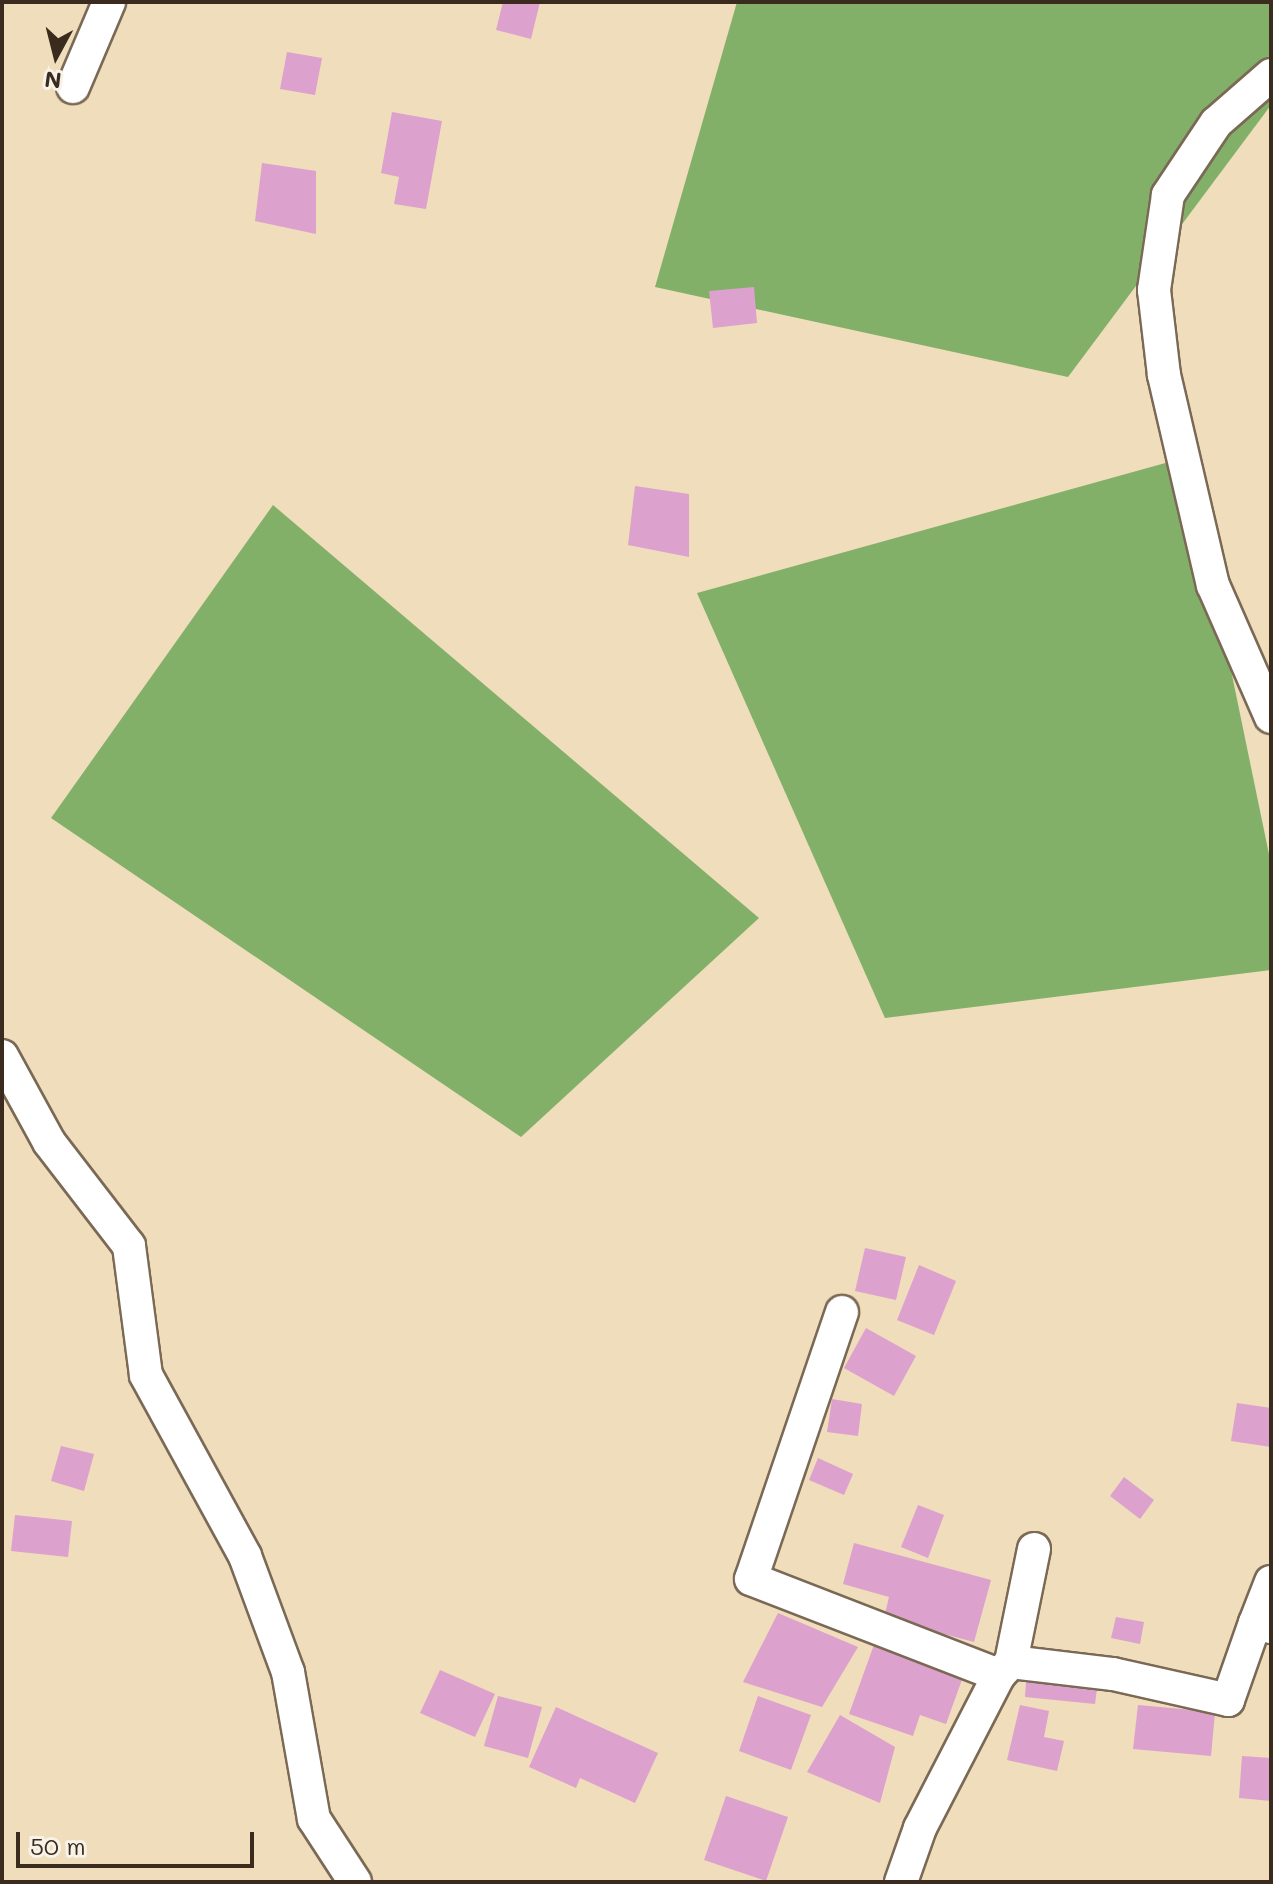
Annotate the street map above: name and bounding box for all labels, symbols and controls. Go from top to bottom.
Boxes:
north arrow [16,16,96,96]
text: N [43,65,63,96]
scale bar [20,1816,258,1866]
text: 50 m [30,1830,86,1861]

